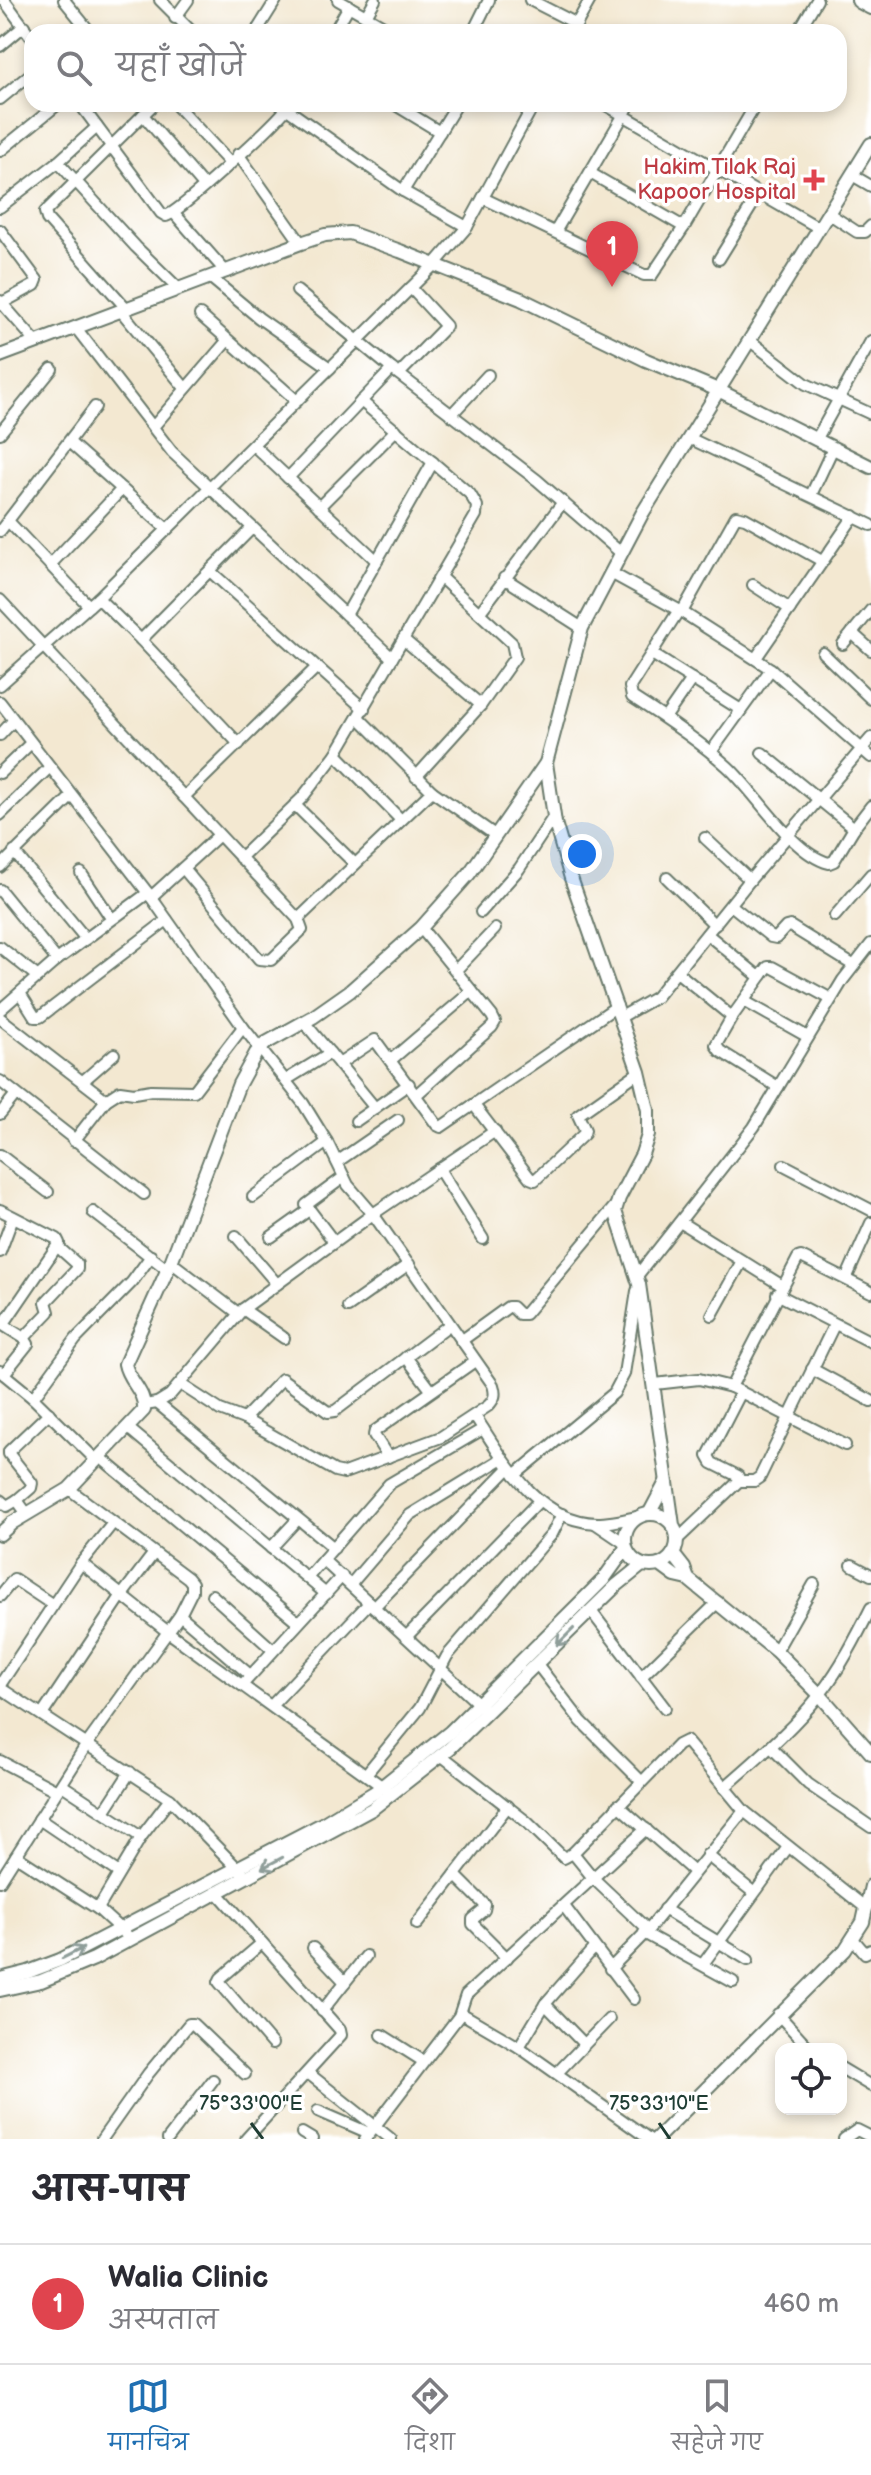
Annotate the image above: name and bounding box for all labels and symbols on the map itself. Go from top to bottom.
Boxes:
place label: Hakim Tilak Raj Kapoor Hospital [637,154,796,206]
marker: Hakim Tilak Raj Kapoor Hospital [803,169,825,191]
pin: 1 [586,221,638,287]
your location [562,834,602,874]
one-way arrow [556,1627,575,1646]
one-way arrow [261,1855,285,1871]
one-way arrow [61,1945,85,1961]
text: 75°33'00"E [199,2092,303,2116]
text: 75°33'10"E [609,2092,709,2116]

